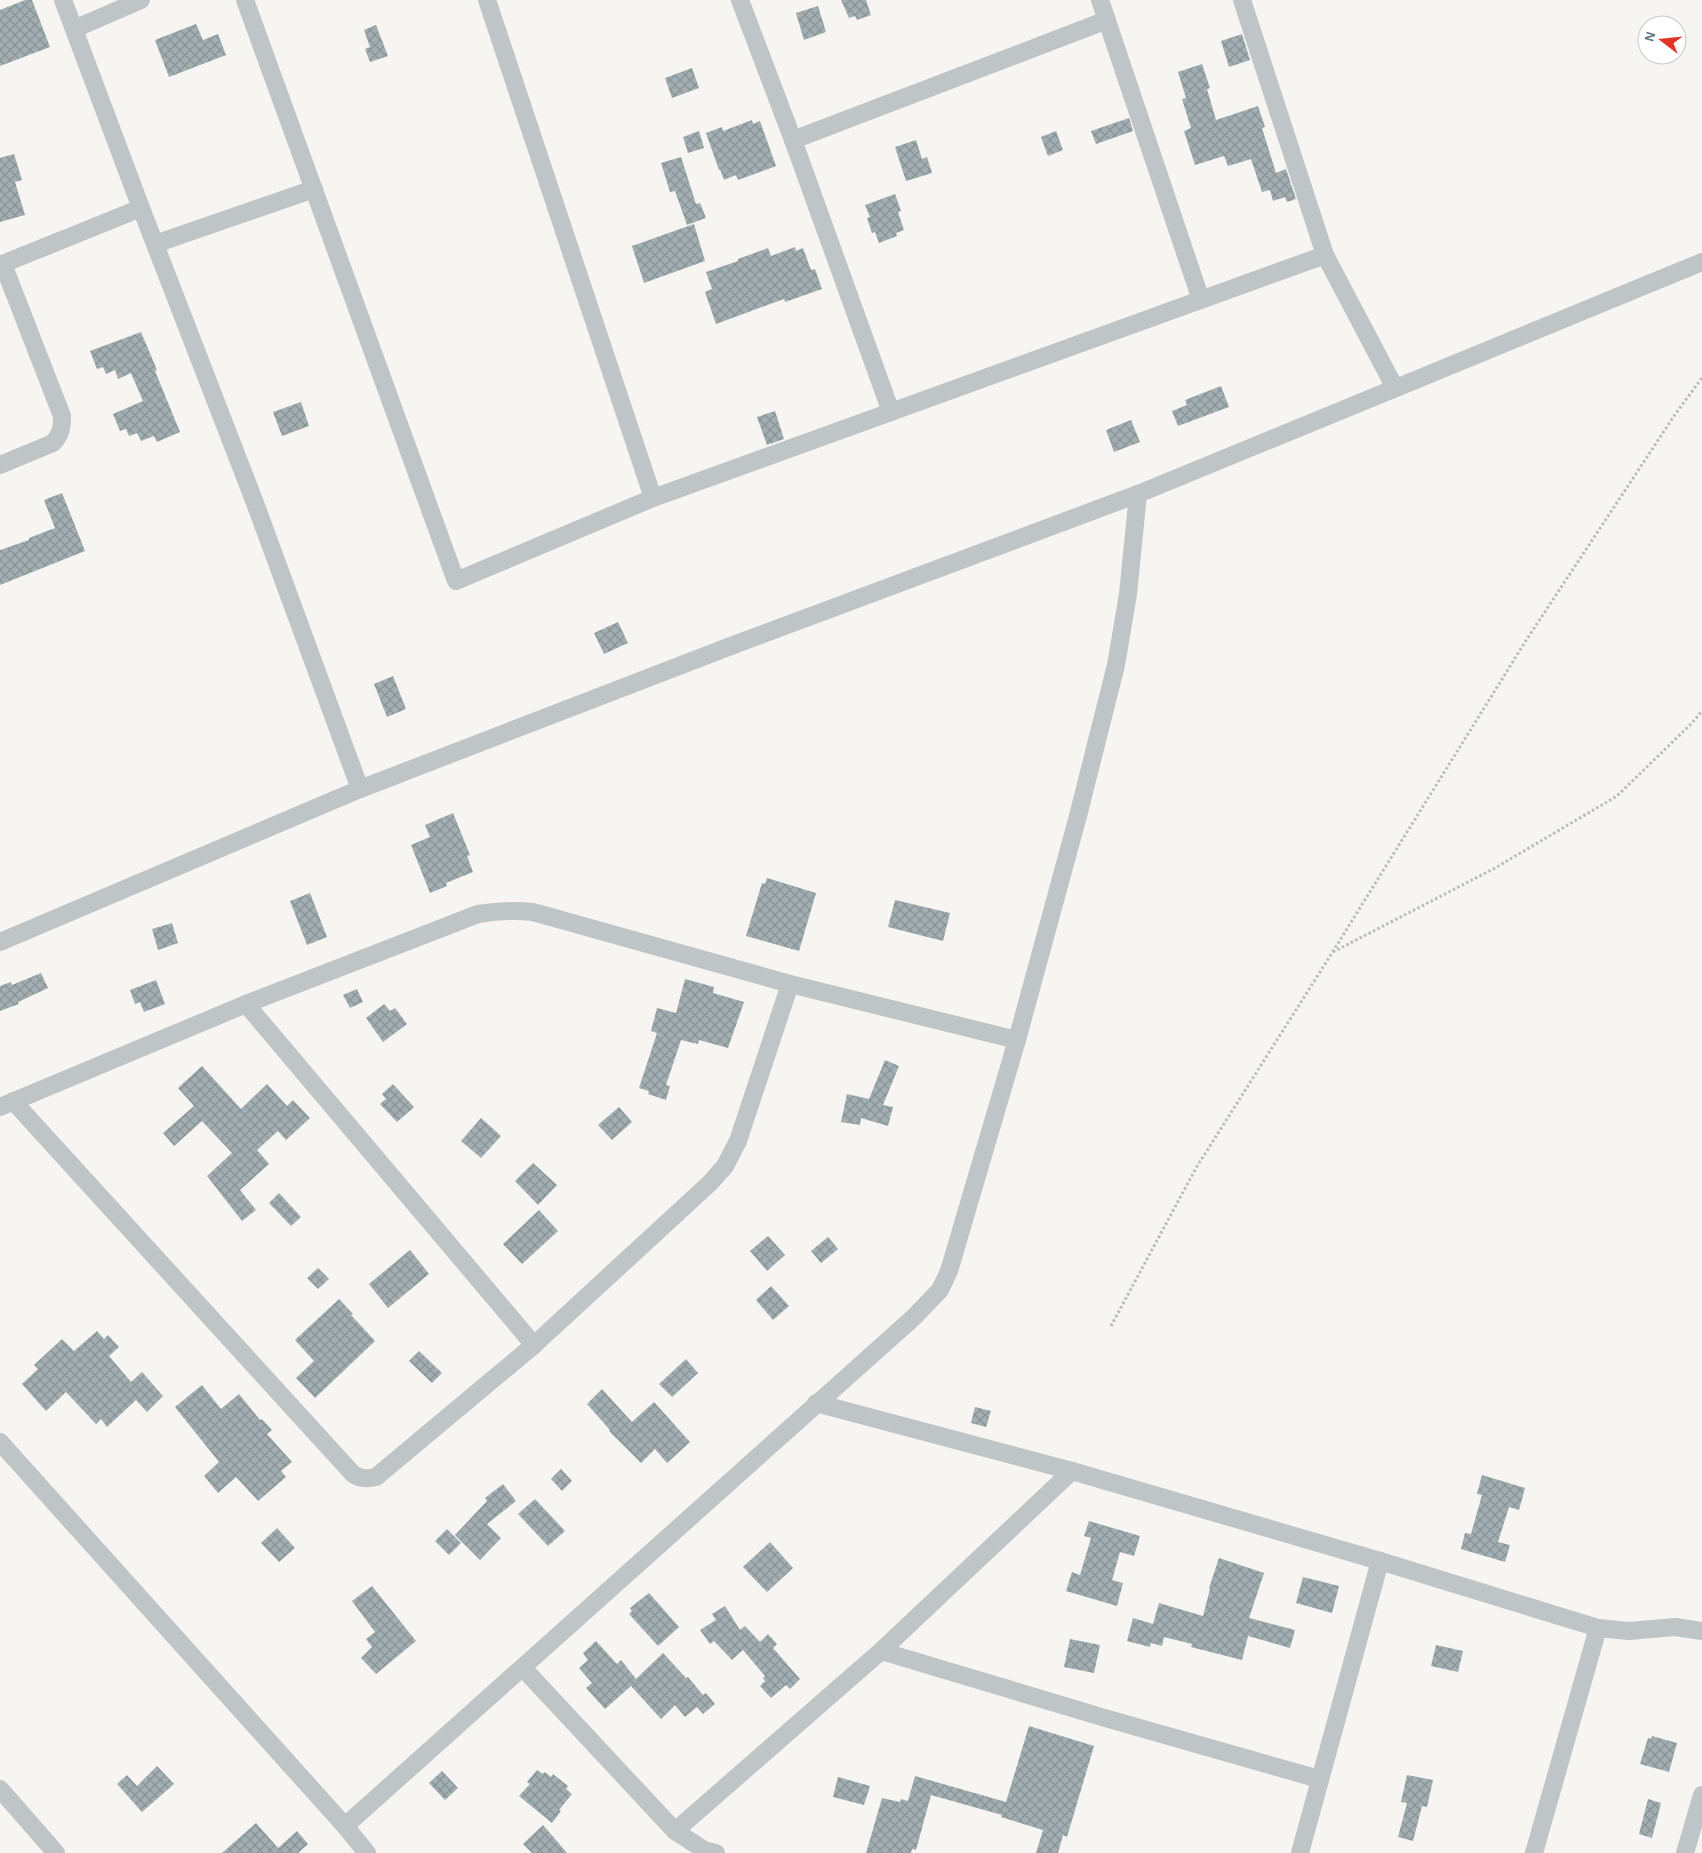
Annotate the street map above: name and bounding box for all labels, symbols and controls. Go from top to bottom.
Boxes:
north arrow [1637,15,1687,65]
text: N [1642,30,1659,43]

